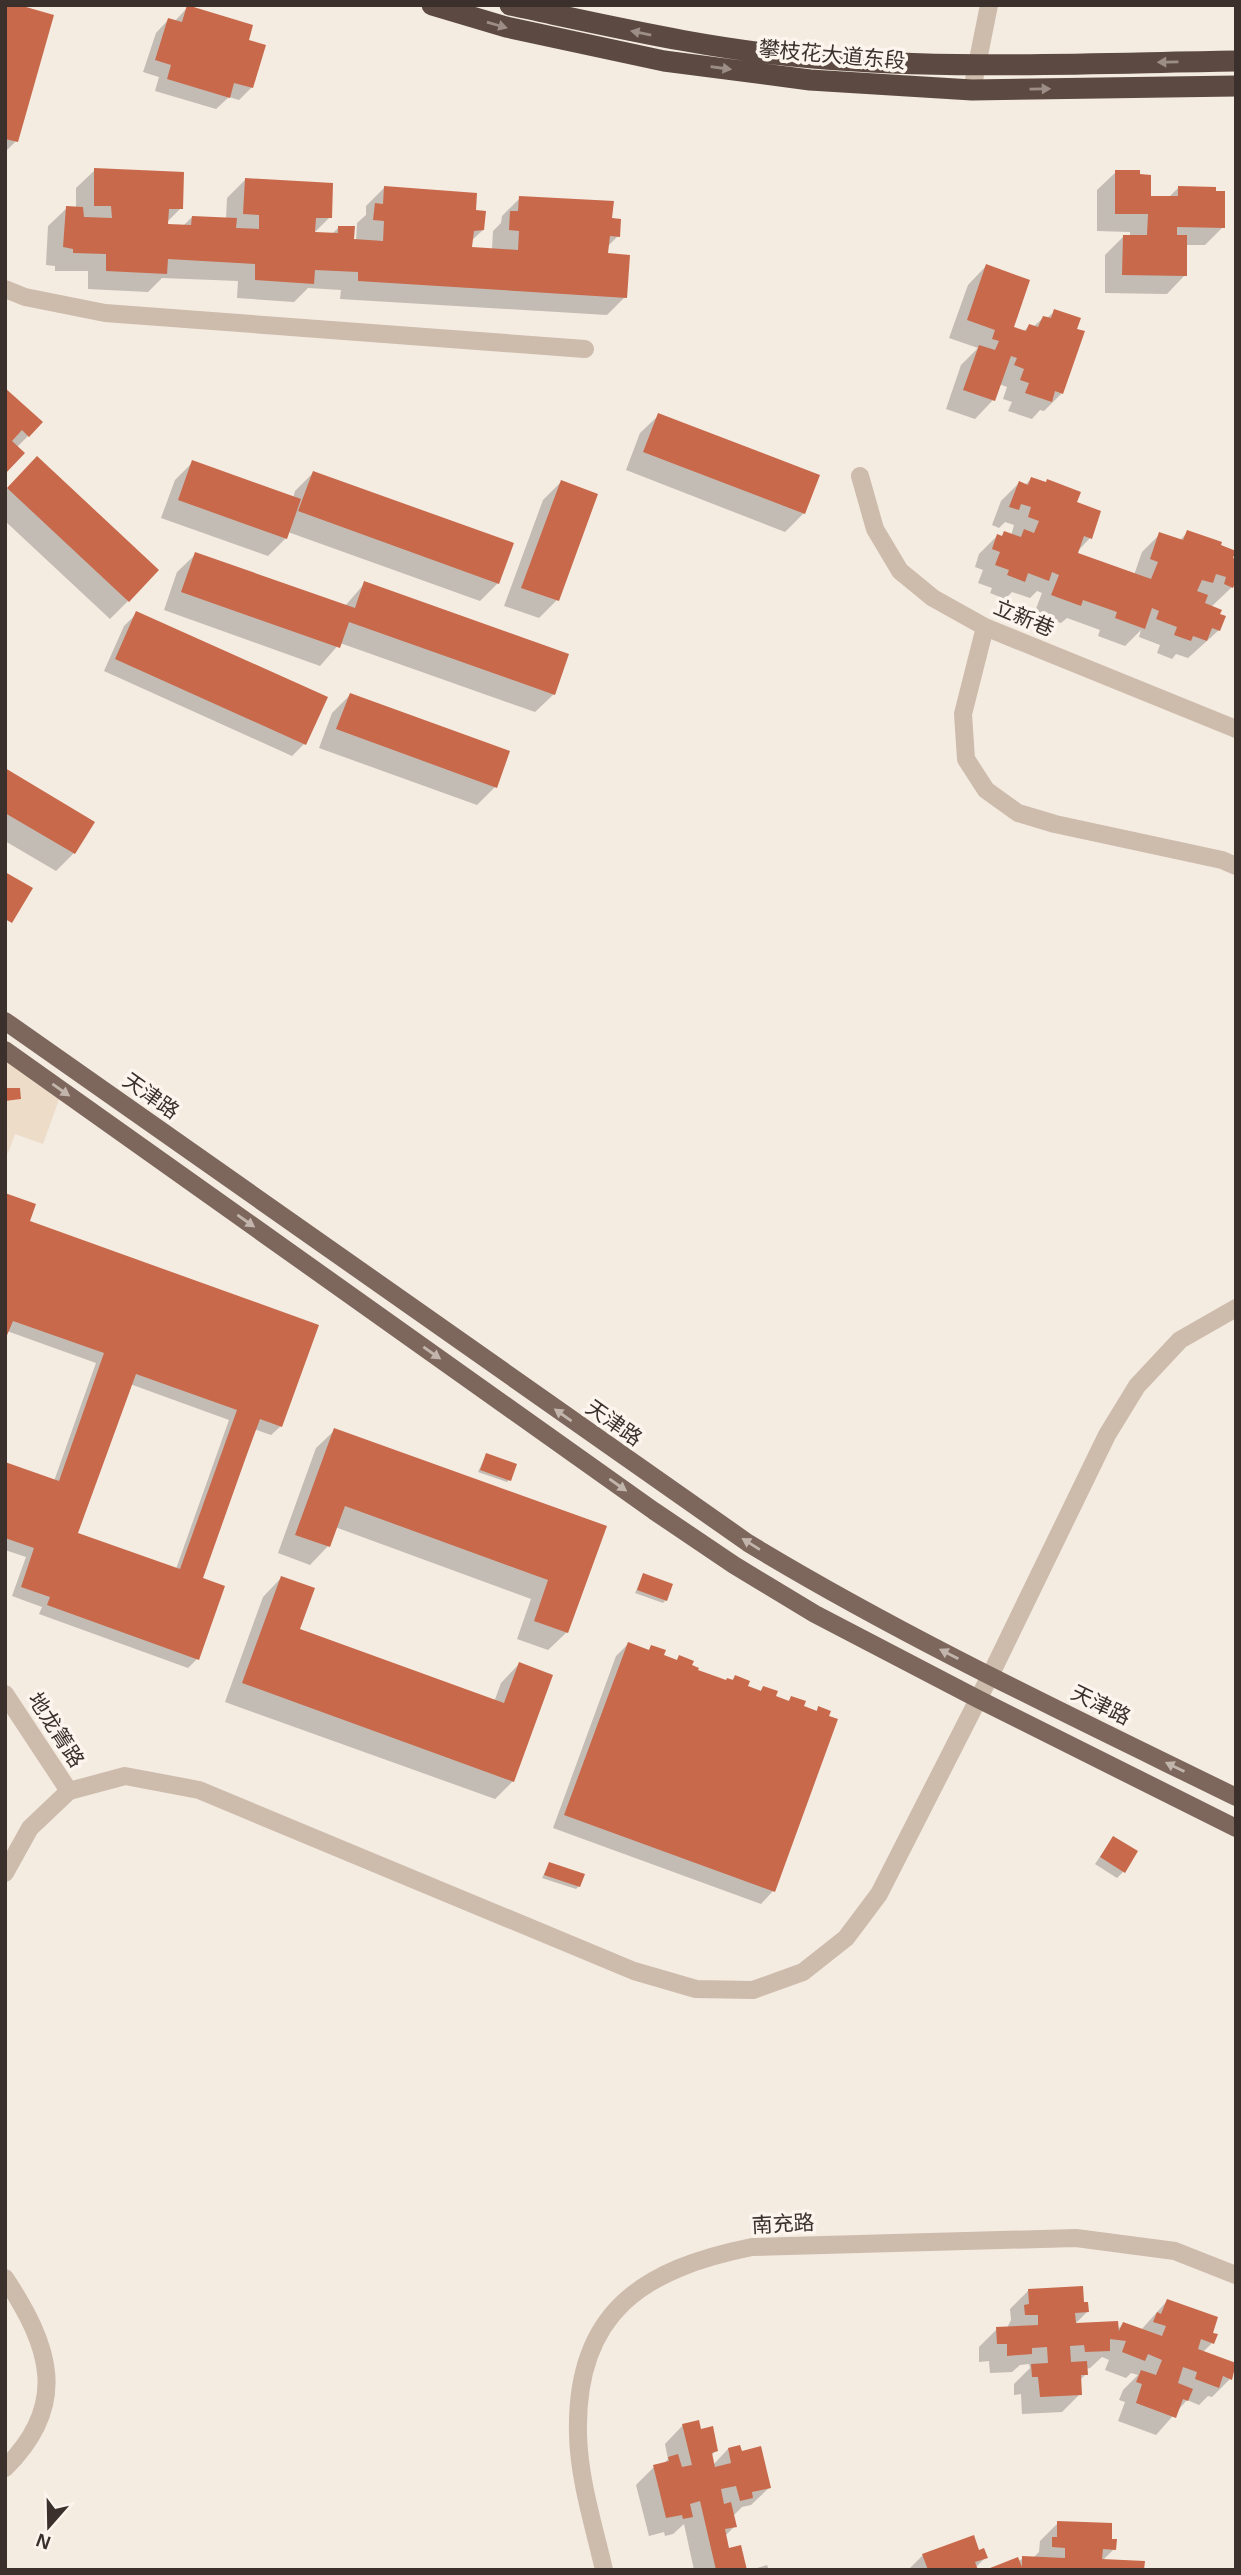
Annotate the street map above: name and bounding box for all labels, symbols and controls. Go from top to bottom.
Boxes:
one-way arrow [487,20,508,30]
one-way arrow [630,27,652,38]
street label: 攀枝花大道东段 [758,37,906,72]
one-way arrow [1156,56,1178,68]
one-way arrow [710,63,732,74]
one-way arrow [1030,83,1052,95]
street label: 立新巷 [991,595,1058,640]
street label: 天津路 [119,1068,184,1123]
one-way arrow [52,1083,70,1097]
one-way arrow [237,1214,255,1228]
one-way arrow [423,1346,441,1360]
street label: 天津路 [582,1395,647,1450]
one-way arrow [554,1408,572,1422]
one-way arrow [609,1477,627,1491]
one-way arrow [741,1537,760,1550]
one-way arrow [939,1649,959,1660]
street label: 天津路 [1068,1680,1135,1729]
street label: 地龙箐路 [24,1688,89,1771]
one-way arrow [1165,1762,1185,1773]
street label: 南充路 [751,2210,815,2237]
north arrow [14,2491,84,2561]
text: N [33,2529,53,2554]

